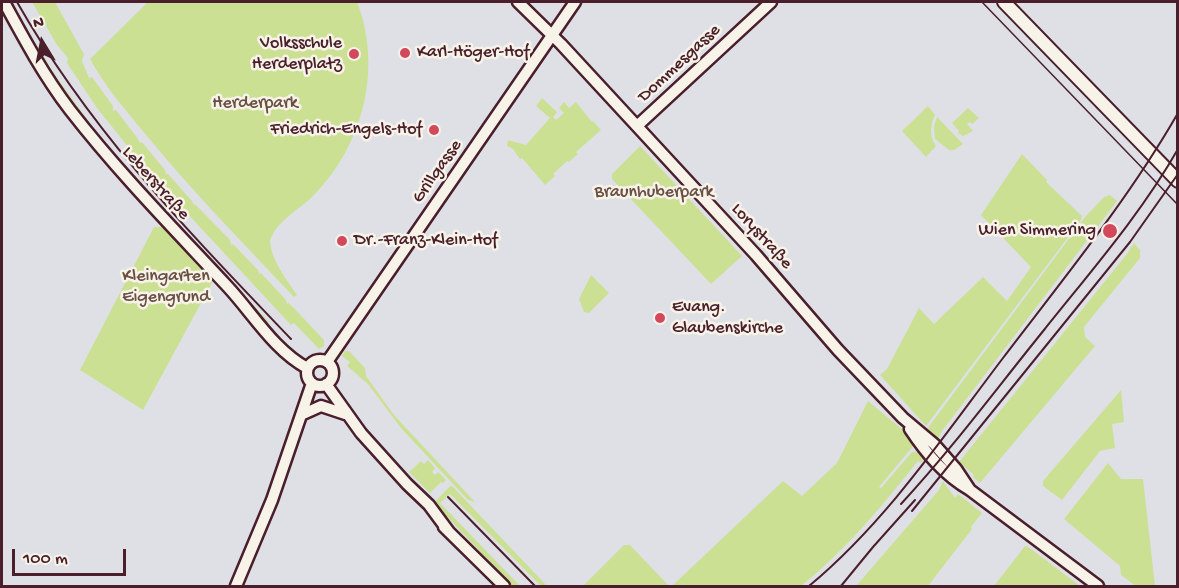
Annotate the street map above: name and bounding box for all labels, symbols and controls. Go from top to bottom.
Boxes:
north arrow [12,12,72,72]
text: N [32,14,46,34]
street label: Dommesgasse [634,20,726,108]
place label: Volksschule Herderplatz [252,33,342,76]
place label: Karl-Höger-Hof [417,42,529,64]
marker: Karl-Höger-Hof [398,46,412,60]
marker: Volksschule Herderplatz [347,47,361,61]
park label: Herderpark [212,93,298,115]
place label: Friedrich-Engels-Hof [270,119,422,141]
marker: Friedrich-Engels-Hof [427,123,441,137]
street label: Grillgasse [408,136,468,208]
street label: Leberstraße [116,143,194,225]
park label: Braunhuberpark [594,182,714,204]
street label: Lorystraße [726,199,796,275]
place label: Wien Simmering [979,220,1096,242]
marker: Wien Simmering [1101,222,1119,240]
place label: Dr.-Franz-Klein-Hof [354,230,498,252]
marker: Dr.-Franz-Klein-Hof [335,234,349,248]
park label: Kleingarten Eigengrund [122,266,210,308]
place label: Evang. Glaubenskirche [672,297,783,340]
marker: Evang. Glaubenskirche [653,311,667,325]
scale bar [15,537,129,575]
text: 100 m [23,549,68,570]

